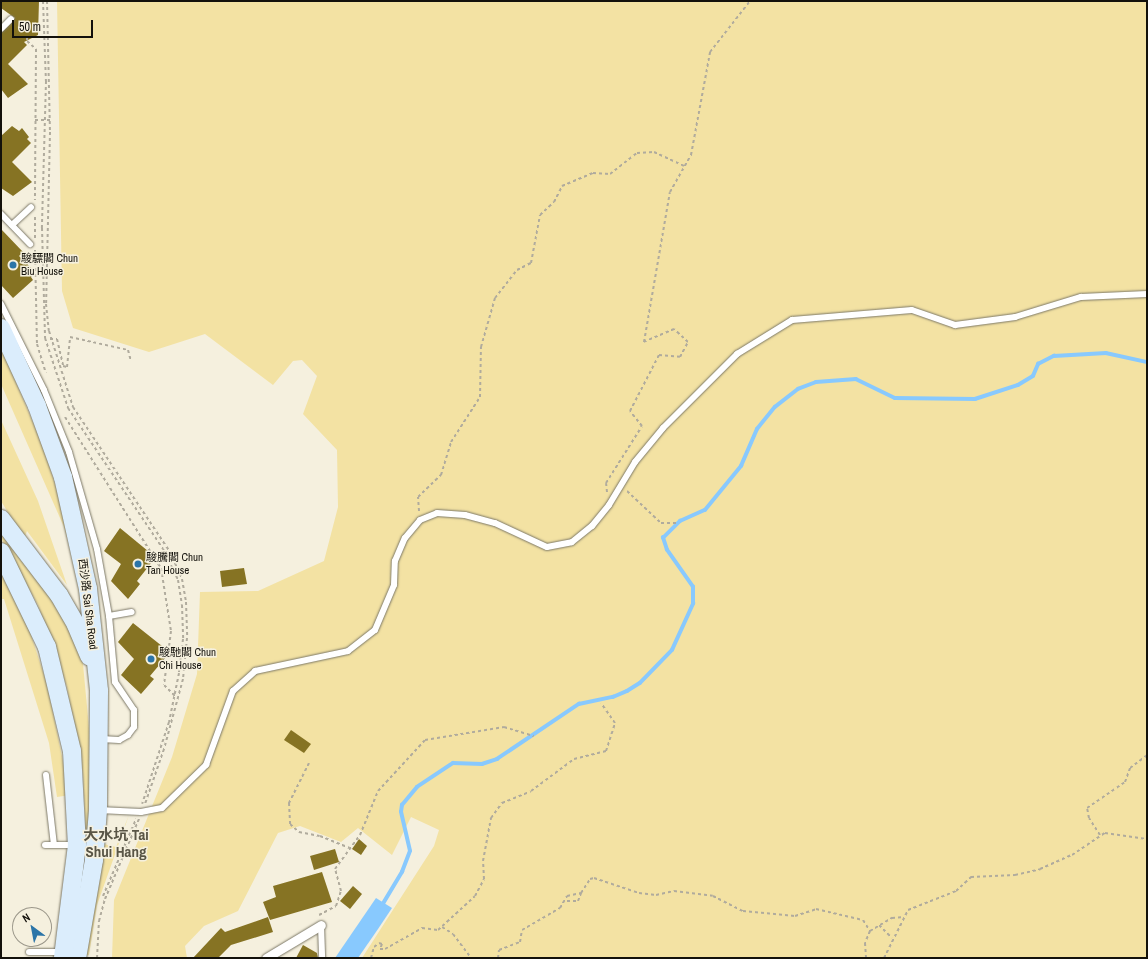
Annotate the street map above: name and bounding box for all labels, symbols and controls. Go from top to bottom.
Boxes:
scale bar [14,12,95,38]
text: 50 m [19,19,41,35]
place label: 駿驃閣 Chun Biu House [21,252,78,278]
marker: 駿驃閣 Chun Biu House [8,260,18,270]
place label: 駿騰閣 Chun Tan House [146,551,203,577]
street label: 西沙路 Sai Sha Road [76,558,100,650]
marker: 駿騰閣 Chun Tan House [133,559,143,569]
place label: 駿馳閣 Chun Chi House [159,646,216,672]
marker: 駿馳閣 Chun Chi House [146,654,156,664]
district label: 大水坑 Tai Shui Hang [81,825,151,860]
north arrow [12,907,52,947]
text: N [20,910,33,925]

